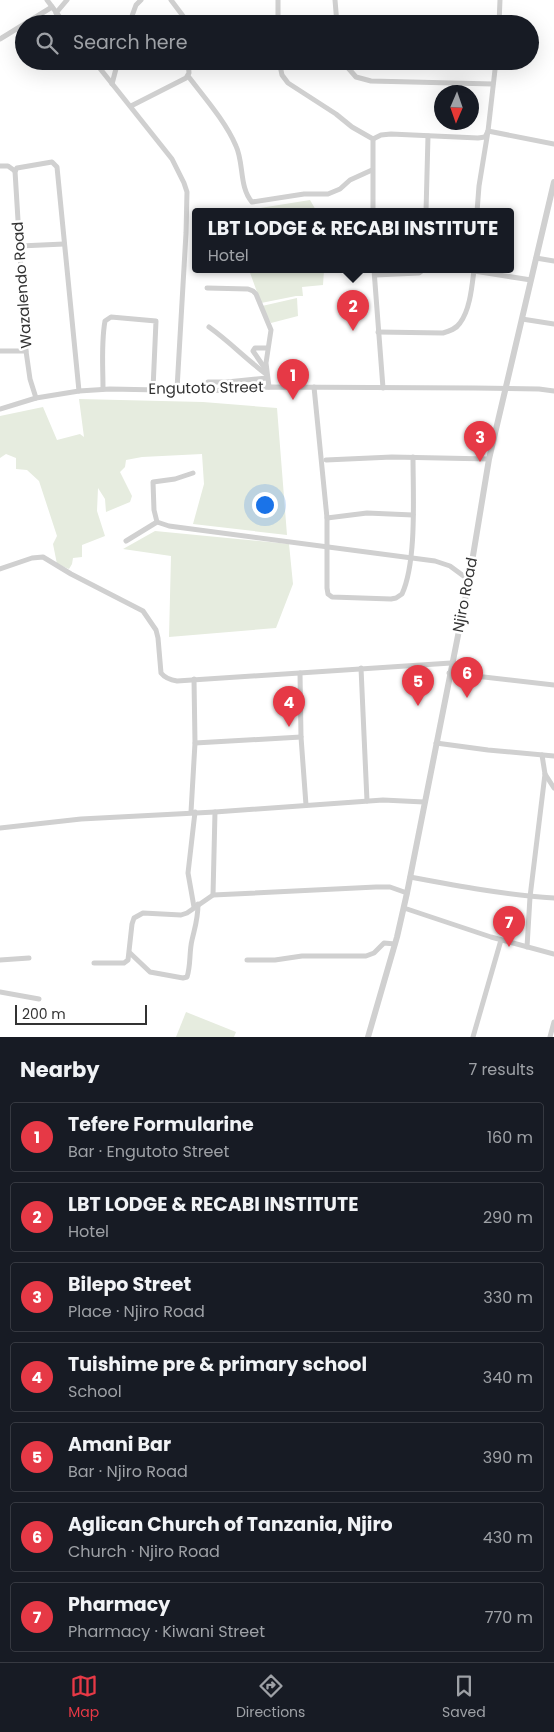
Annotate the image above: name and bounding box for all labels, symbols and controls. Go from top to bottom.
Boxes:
search box [15,15,539,70]
icon: search [33,29,61,57]
text: Search here [73,29,187,56]
north arrow [434,85,479,130]
popup [192,208,514,273]
text: LBT LODGE & RECABI INSTITUTE [208,215,498,242]
street label: Wazalendo Road [7,221,36,349]
text: Hotel [208,244,249,267]
pin: 2 [337,290,369,331]
pin: 1 [277,359,309,400]
street label: Engutoto Street [148,376,264,399]
pin: 3 [464,421,496,462]
your location [252,492,278,518]
street label: Njiro Road [447,556,482,634]
pin: 6 [451,657,483,698]
pin: 5 [402,665,434,706]
pin: 4 [273,686,305,727]
pin: 7 [493,906,525,947]
scale bar [15,1002,148,1025]
text: 200 m [22,1004,66,1024]
text: Nearby [20,1055,100,1084]
text: 7 results [468,1058,534,1081]
text: Tefere Formularine [68,1111,254,1138]
text: 1 [34,1126,40,1149]
text: 160 m [487,1126,533,1149]
text: Bar · Engutoto Street [68,1140,229,1163]
text: LBT LODGE & RECABI INSTITUTE [68,1191,358,1218]
text: 2 [32,1206,42,1229]
text: 290 m [483,1206,533,1229]
text: Hotel [68,1220,109,1243]
text: Bilepo Street [68,1271,191,1298]
text: 3 [32,1286,42,1309]
text: 330 m [483,1286,533,1309]
text: Place · Njiro Road [68,1300,205,1323]
text: Tuishime pre & primary school [68,1351,367,1378]
text: 4 [32,1366,42,1389]
text: 340 m [483,1366,533,1389]
text: School [68,1380,122,1403]
text: Amani Bar [68,1431,171,1458]
text: 5 [32,1446,42,1469]
text: 390 m [483,1446,533,1469]
text: Bar · Njiro Road [68,1460,188,1483]
text: Aglican Church of Tanzania, Njiro [68,1511,393,1538]
text: 6 [32,1526,42,1549]
text: 430 m [483,1526,533,1549]
text: Church · Njiro Road [68,1540,220,1563]
text: Pharmacy [68,1591,170,1618]
text: 7 [33,1606,41,1629]
text: 770 m [485,1606,533,1629]
text: Pharmacy · Kiwani Street [68,1620,265,1643]
tab: Map [68,1672,99,1723]
tab: Directions [236,1672,305,1723]
tab: Saved [442,1672,486,1723]

